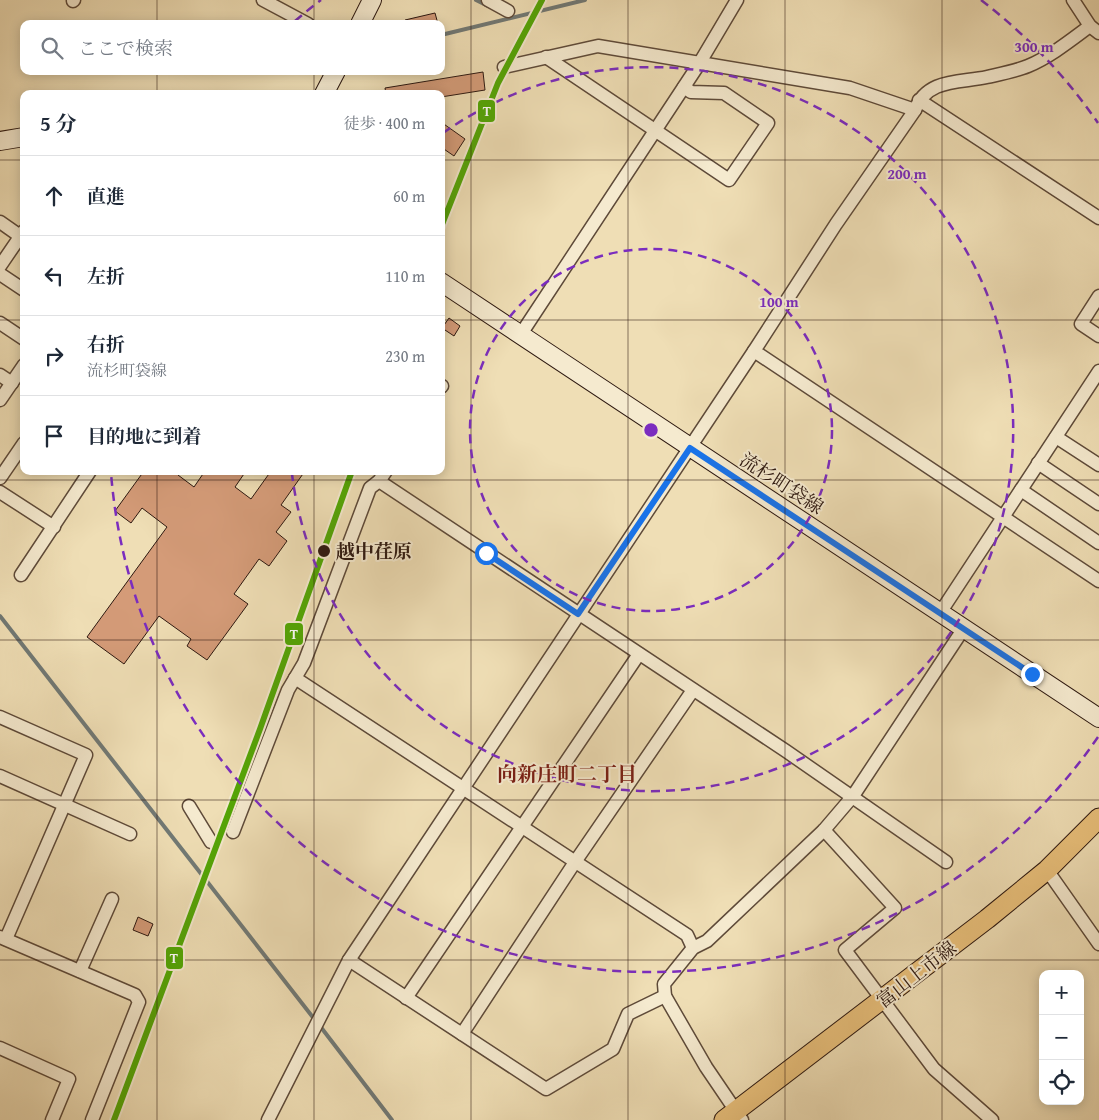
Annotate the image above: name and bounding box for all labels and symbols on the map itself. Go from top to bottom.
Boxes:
text: 300 m [1014,36,1054,57]
line badge: T [477,99,496,123]
text: T [483,101,492,121]
text: 200 m [887,163,927,184]
text: 100 m [759,291,799,312]
centre of rings [642,421,660,439]
street label: 流杉町袋線 [735,445,829,521]
place label: 越中荏原 [336,537,412,565]
route start [475,542,498,565]
marker: 越中荏原 [316,543,332,559]
line badge: T [284,622,304,646]
text: T [290,624,299,644]
route end [1021,663,1044,686]
district label: 向新庄町二丁目 [497,759,637,788]
street label: 富山上市線 [870,934,962,1014]
line badge: T [165,946,184,970]
text: T [170,948,179,968]

